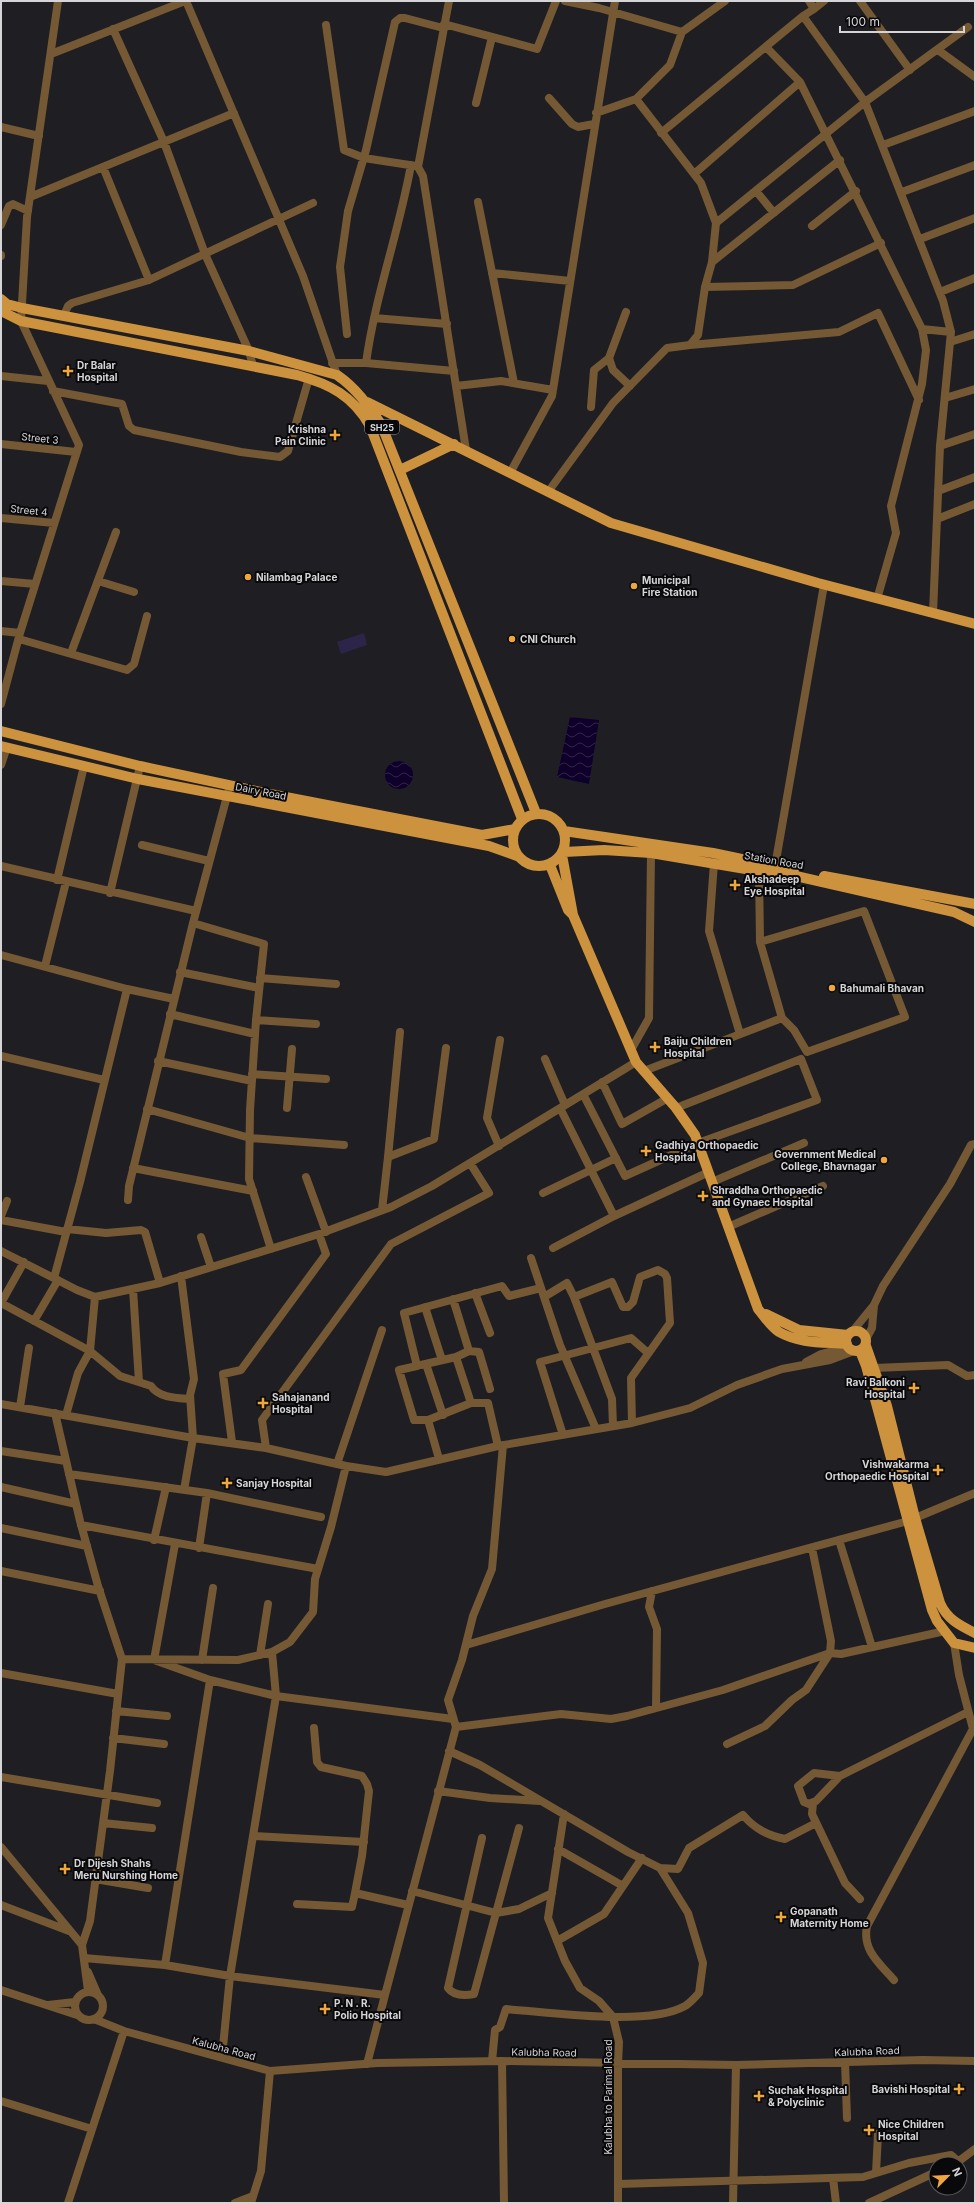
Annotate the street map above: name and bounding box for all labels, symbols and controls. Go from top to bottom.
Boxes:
scale bar [840,8,964,34]
text: 100 m [846,14,880,29]
place label: Dr Balar Hospital [77,359,118,383]
marker: Dr Balar Hospital [62,365,74,377]
road number: SH25 [365,420,399,434]
place label: Krishna Pain Clinic [275,423,326,447]
marker: Krishna Pain Clinic [329,429,341,441]
street label: Street 3 [21,430,59,446]
street label: Street 4 [10,502,48,518]
place label: Nilambag Palace [256,571,337,584]
marker: Nilambag Palace [243,572,253,582]
place label: Municipal Fire Station [642,574,698,598]
marker: Municipal Fire Station [629,581,639,591]
place label: CNI Church [520,633,576,645]
marker: CNI Church [507,634,517,644]
street label: Dairy Road [234,780,288,802]
street label: Station Road [743,849,805,871]
place label: Akshadeep Eye Hospital [744,873,805,898]
marker: Akshadeep Eye Hospital [729,879,741,891]
place label: Bahumali Bhavan [840,982,924,994]
marker: Bahumali Bhavan [827,983,837,993]
place label: Baiju Children Hospital [664,1035,732,1059]
marker: Baiju Children Hospital [649,1041,661,1053]
place label: Gadhiya Orthopaedic Hospital [655,1139,759,1163]
marker: Gadhiya Orthopaedic Hospital [640,1145,652,1157]
place label: Government Medical College, Bhavnagar [774,1148,876,1173]
marker: Government Medical College, Bhavnagar [879,1155,889,1165]
place label: Shraddha Orthopaedic and Gynaec Hospital [712,1184,823,1209]
marker: Shraddha Orthopaedic and Gynaec Hospital [697,1190,709,1202]
place label: Ravi Balkoni Hospital [846,1376,905,1400]
marker: Ravi Balkoni Hospital [908,1382,920,1394]
place label: Sahajanand Hospital [272,1391,329,1415]
marker: Sahajanand Hospital [257,1397,269,1409]
place label: Vishwakarma Orthopaedic Hospital [825,1458,929,1482]
marker: Vishwakarma Orthopaedic Hospital [932,1464,944,1476]
marker: Sanjay Hospital [221,1477,233,1489]
place label: Sanjay Hospital [236,1477,312,1490]
place label: Dr Dijesh Shahs Meru Nurshing Home [74,1857,178,1882]
marker: Dr Dijesh Shahs Meru Nurshing Home [59,1863,71,1875]
place label: Gopanath Maternity Home [790,1905,869,1930]
marker: Gopanath Maternity Home [775,1911,787,1923]
place label: P. N . R. Polio Hospital [334,1997,401,2021]
marker: P. N . R. Polio Hospital [319,2003,331,2015]
street label: Kalubha Road [191,2034,257,2062]
street label: Kalubha to Parimal Road [602,2039,614,2155]
street label: Kalubha Road [834,2044,900,2058]
street label: Kalubha Road [511,2045,577,2059]
place label: Bavishi Hospital [872,2083,950,2095]
marker: Bavishi Hospital [953,2083,965,2095]
place label: Suchak Hospital & Polyclinic [768,2084,848,2109]
marker: Suchak Hospital & Polyclinic [753,2090,765,2102]
place label: Nice Children Hospital [878,2118,944,2142]
marker: Nice Children Hospital [863,2124,875,2136]
north arrow [928,2156,968,2196]
text: N [949,2165,965,2179]

